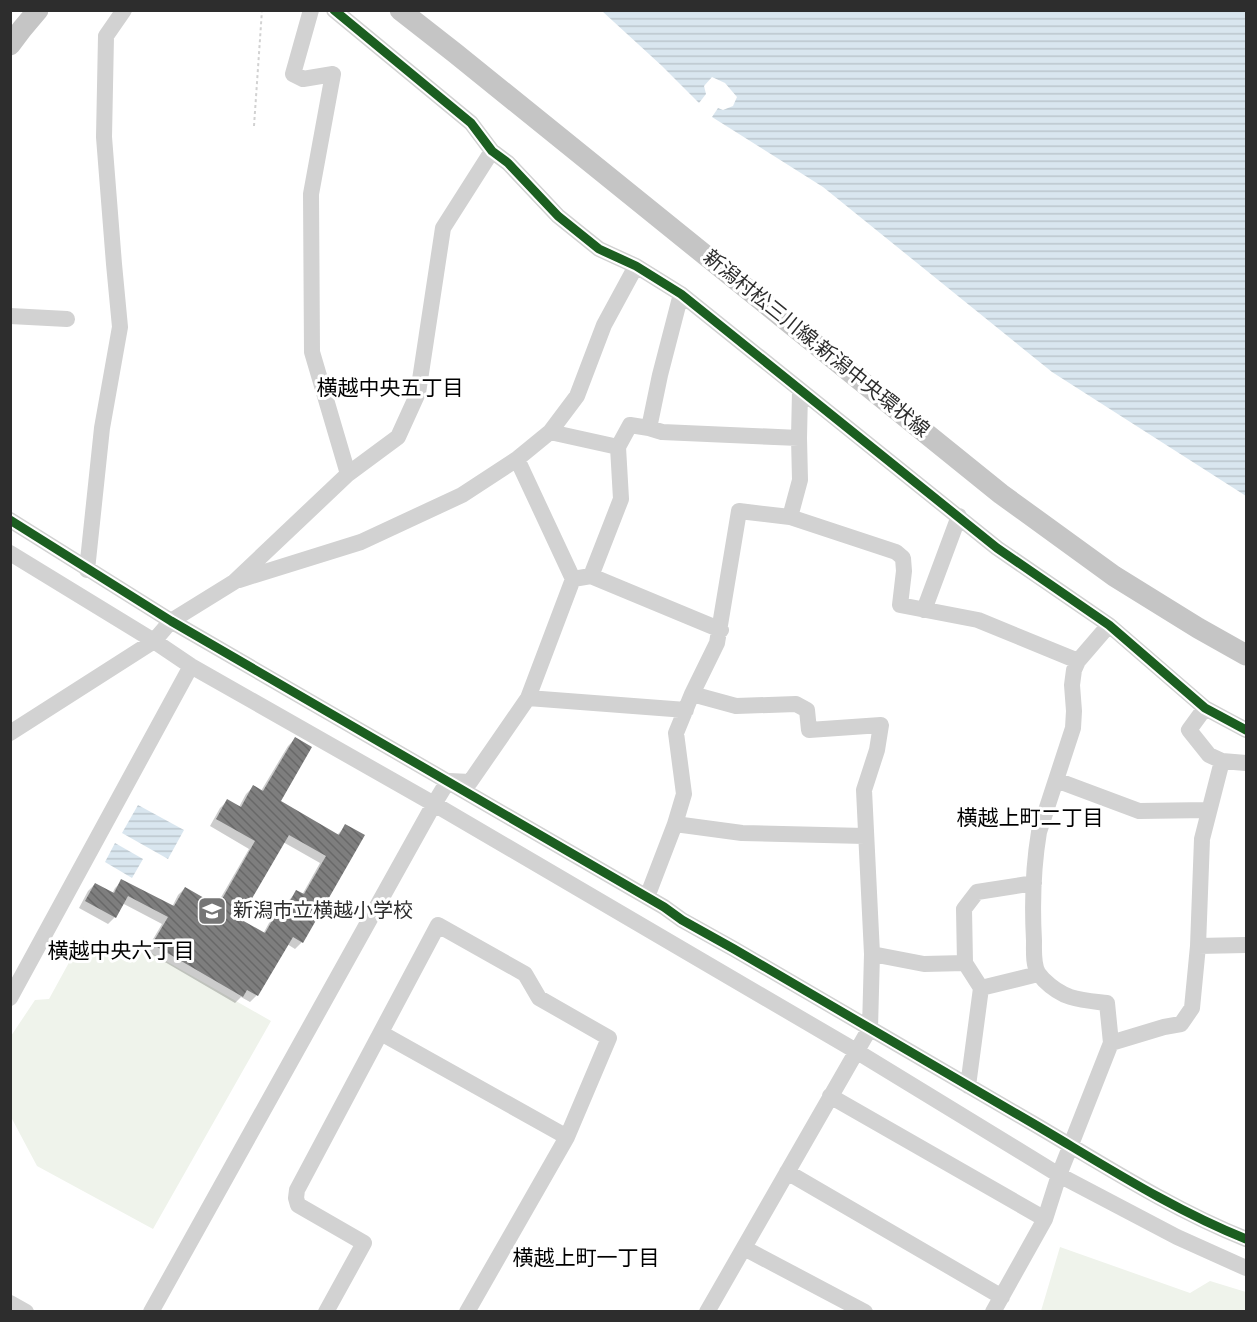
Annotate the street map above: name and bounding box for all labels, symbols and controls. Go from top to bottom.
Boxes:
street label: 新潟村松三川線;新潟中央環状線 [698,245,934,443]
district label: 横越中央五丁目 [317,376,464,401]
district label: 横越上町二丁目 [957,806,1104,831]
school or university icon: 新潟市立横越小学校 [196,895,228,927]
place label: 新潟市立横越小学校 [233,899,413,923]
district label: 横越中央六丁目 [48,939,195,964]
district label: 横越上町一丁目 [513,1246,660,1271]

